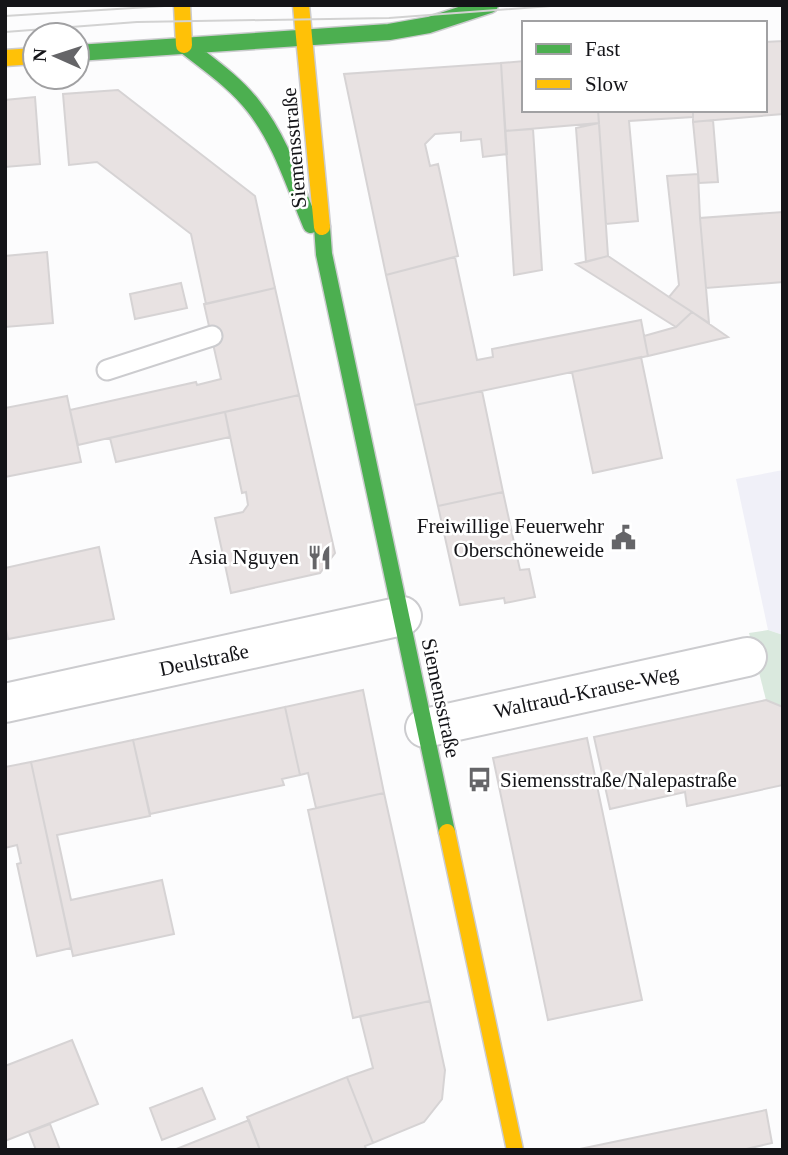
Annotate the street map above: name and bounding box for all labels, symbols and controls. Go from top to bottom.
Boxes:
north arrow [21,21,91,91]
legend [522,21,767,112]
text: Fast [585,37,620,61]
text: N [29,47,50,63]
text: Slow [585,72,629,96]
street label: Siemensstraße [277,87,311,209]
place label: Freiwillige Feuerwehr Oberschöneweide [417,514,604,562]
public building icon: Freiwillige Feuerwehr Oberschöneweide [610,524,638,552]
restaurant icon: Asia Nguyen [305,543,333,571]
place label: Asia Nguyen [189,545,299,569]
street label: Siemensstraße [417,636,465,760]
street label: Deulstraße [157,639,251,681]
street label: Waltraud-Krause-Weg [492,661,681,723]
bus stop icon: Siemensstraße/Nalepastraße [466,766,494,794]
place label: Siemensstraße/Nalepastraße [500,768,737,792]

